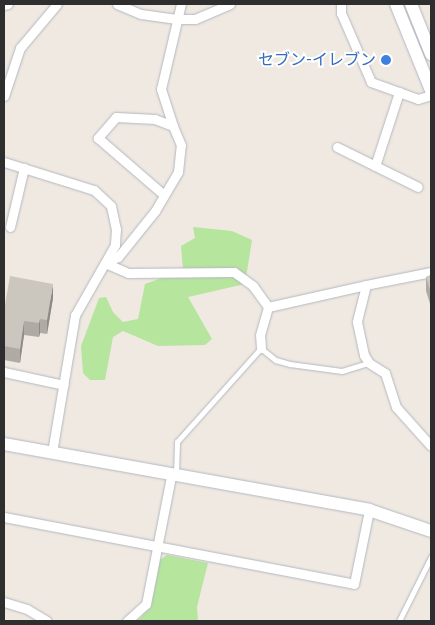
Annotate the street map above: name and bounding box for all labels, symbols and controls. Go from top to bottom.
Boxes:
place label: セブン-イレブン [258,50,376,70]
marker: セブン-イレブン [380,54,392,66]

